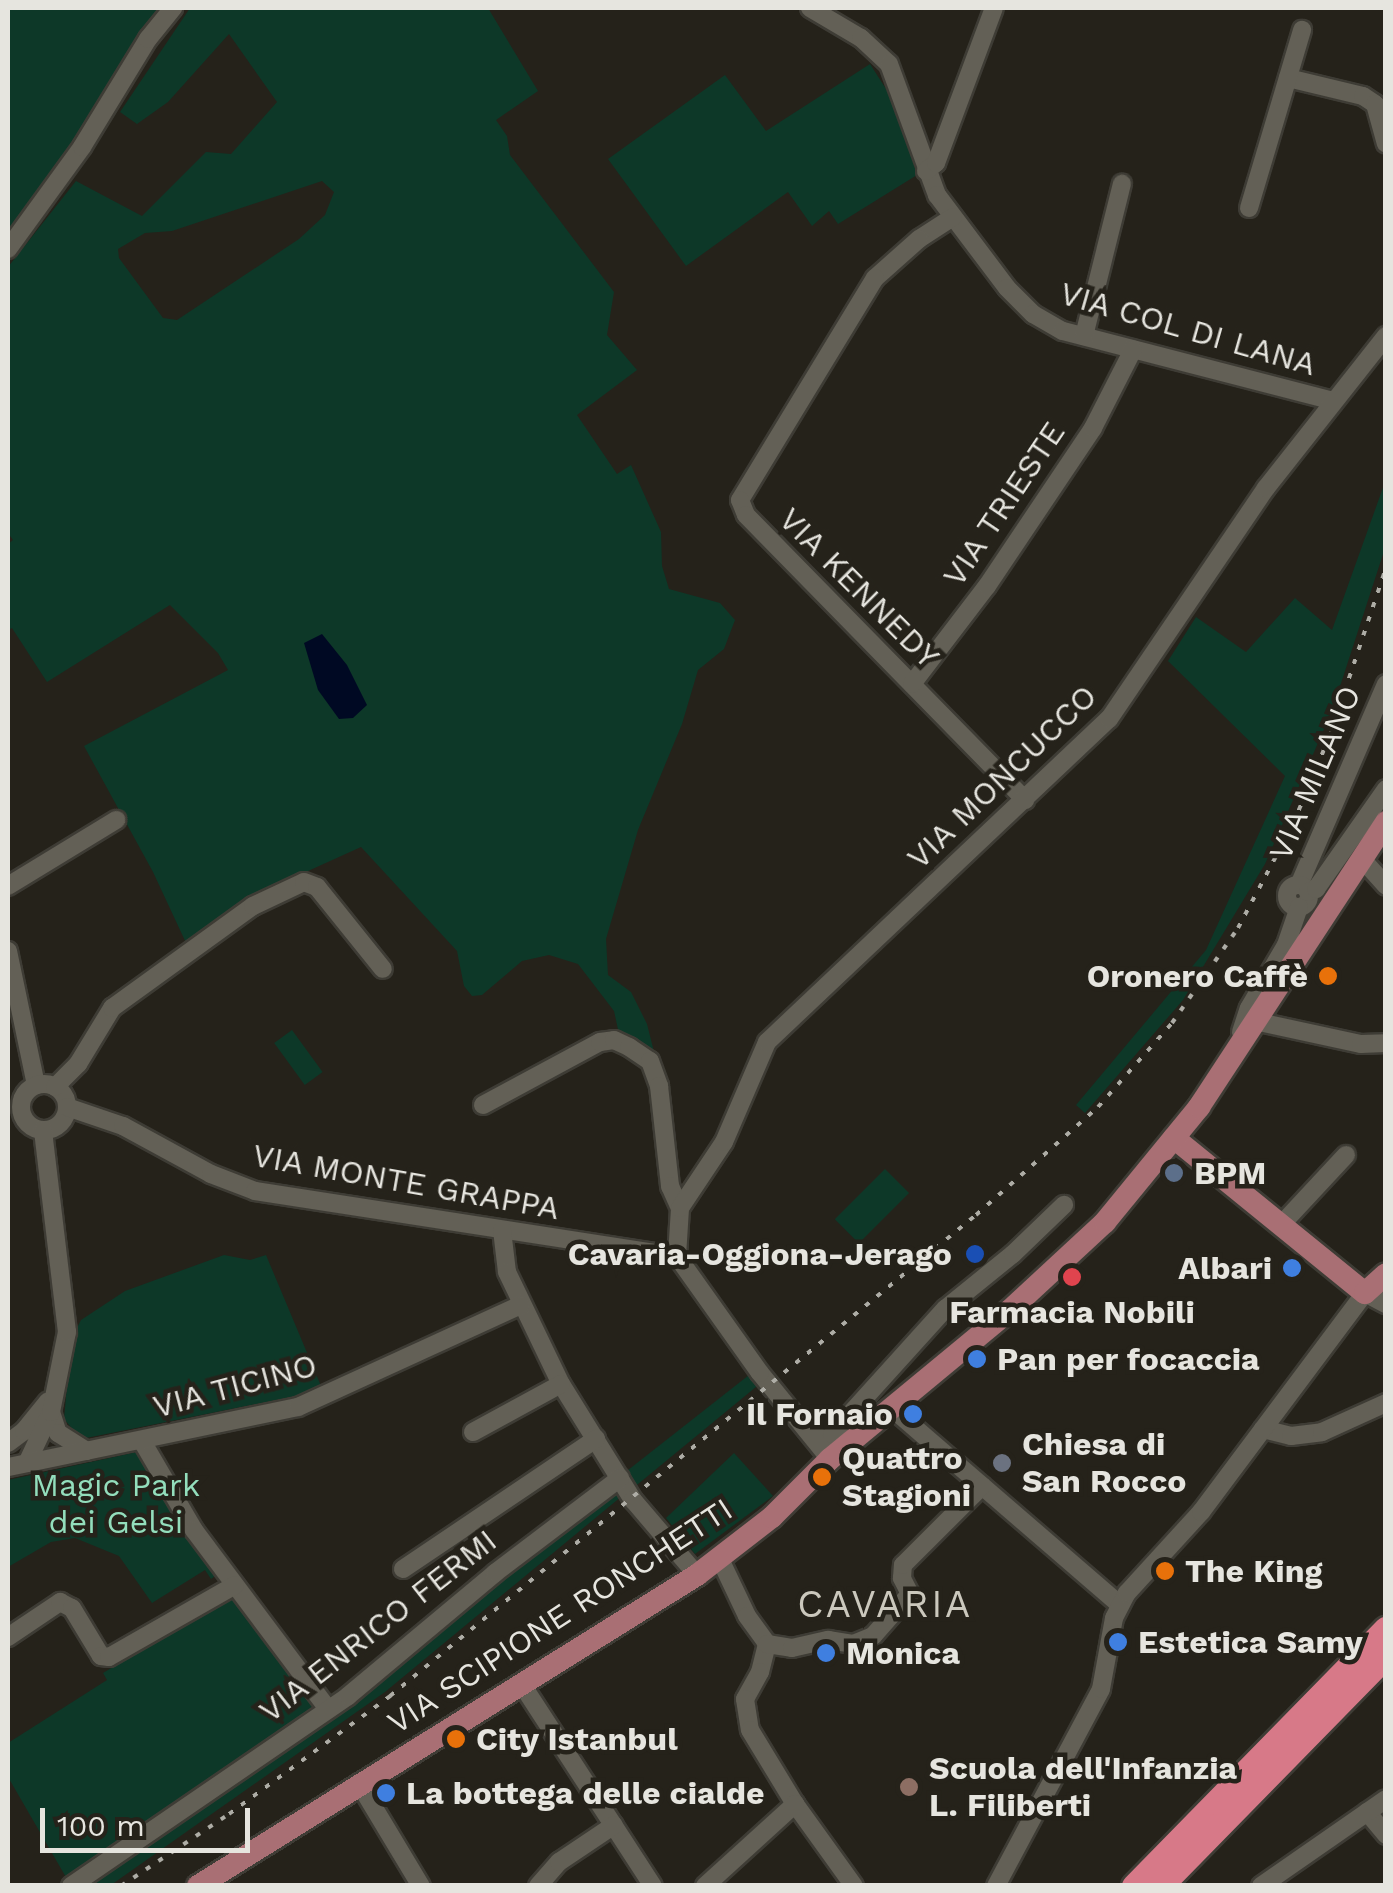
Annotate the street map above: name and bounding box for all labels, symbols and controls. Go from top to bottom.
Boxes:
street label: VIA COL DI LANA [1055,274,1321,384]
street label: VIA TRIESTE [934,414,1074,594]
street label: VIA KENNEDY [771,500,947,676]
street label: VIA MONCUCCO [899,677,1105,877]
street label: VIA MILANO [1261,680,1369,866]
place label: Oronero Caffè [1087,957,1308,995]
marker: Oronero Caffè [1317,965,1339,987]
street label: VIA MONTE GRAPPA [249,1136,563,1228]
place label: BPM [1194,1154,1266,1192]
marker: BPM [1163,1162,1185,1184]
place label: Cavaria-Oggiona-Jerago [568,1235,952,1273]
marker: Cavaria-Oggiona-Jerago [962,1241,988,1267]
place label: Albari [1178,1249,1272,1287]
marker: Albari [1281,1257,1303,1279]
marker: Farmacia Nobili [1061,1266,1083,1288]
place label: Farmacia Nobili [949,1293,1195,1331]
place label: Pan per focaccia [997,1340,1260,1378]
street label: VIA TICINO [148,1345,322,1427]
marker: Pan per focaccia [966,1348,988,1370]
place label: Il Fornaio [746,1395,893,1433]
marker: Il Fornaio [902,1403,924,1425]
place label: Chiesa di San Rocco [1022,1426,1186,1501]
place label: Quattro Stagioni [842,1440,971,1515]
marker: Chiesa di San Rocco [991,1452,1013,1474]
marker: Quattro Stagioni [811,1466,833,1488]
park label: Magic Park dei Gelsi [32,1467,200,1542]
street label: VIA SCIPIONE RONCHETTI [380,1490,740,1742]
street label: VIA ENRICO FERMI [251,1521,505,1731]
place label: The King [1185,1552,1322,1590]
marker: The King [1154,1560,1176,1582]
district label: CAVARIA [797,1582,973,1628]
place label: Estetica Samy [1138,1623,1363,1661]
marker: Estetica Samy [1107,1631,1129,1653]
place label: Monica [846,1634,960,1672]
marker: Monica [815,1642,837,1664]
place label: City Istanbul [476,1720,678,1758]
marker: City Istanbul [445,1728,467,1750]
place label: Scuola dell'Infanzia L. Filiberti [929,1750,1237,1825]
place label: La bottega delle cialde [406,1774,765,1812]
marker: Scuola dell'Infanzia L. Filiberti [898,1776,920,1798]
marker: La bottega delle cialde [375,1782,397,1804]
scale bar [45,1788,255,1850]
text: 100 m [57,1808,145,1843]

